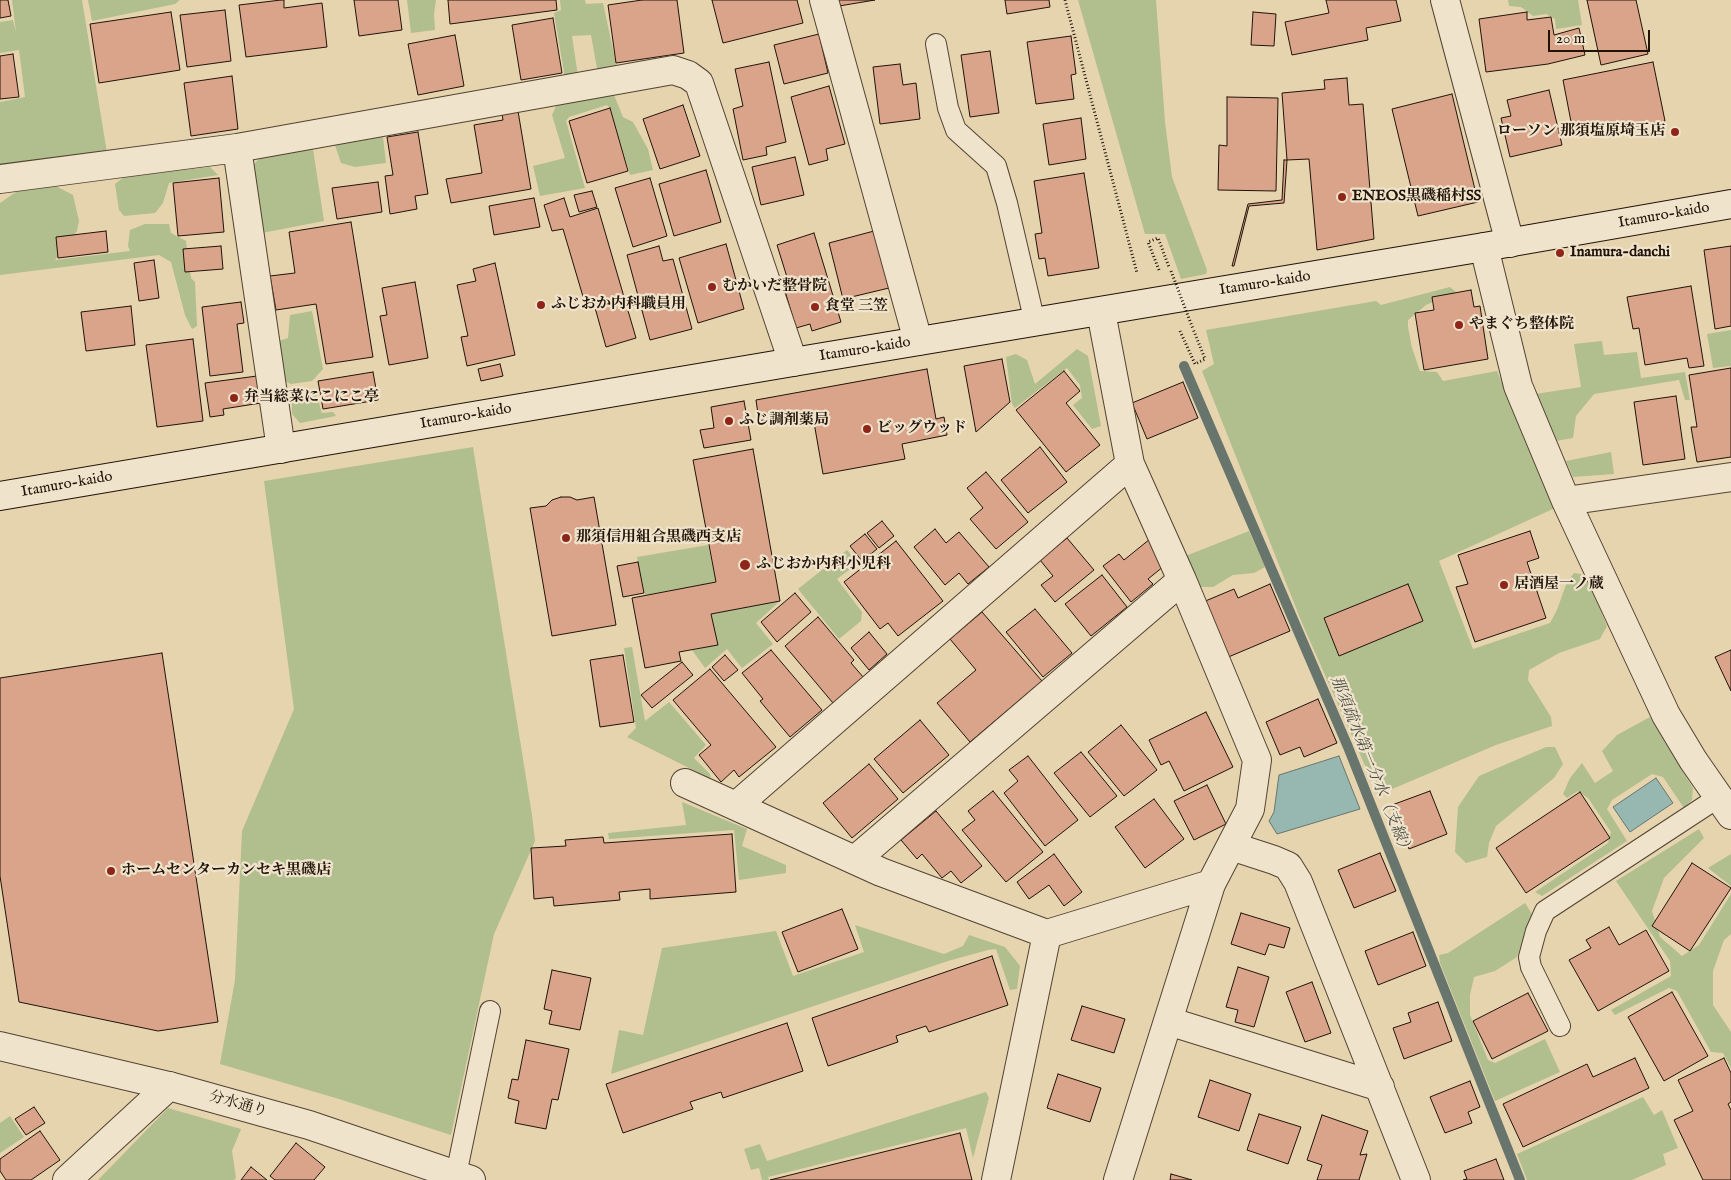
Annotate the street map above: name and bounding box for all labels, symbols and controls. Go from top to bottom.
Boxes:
scale bar [1551,20,1654,52]
text: 20 m [1556,29,1585,48]
place label: ローソン 那須塩原埼玉店 [1497,123,1665,141]
marker: ローソン 那須塩原埼玉店 [1669,126,1681,138]
place label: ENEOS黒磯稲村SS [1352,188,1481,206]
marker: ENEOS黒磯稲村SS [1336,191,1348,203]
street label: Itamuro-kaido [1617,199,1711,233]
place label: Inamura-danchi [1570,244,1670,262]
marker: Inamura-danchi [1554,247,1566,259]
street label: Itamuro-kaido [1218,268,1312,300]
place label: むかいだ整骨院 [722,278,827,296]
marker: むかいだ整骨院 [706,281,718,293]
place label: ふじおか内科職員用 [551,296,686,314]
place label: 食堂 三笠 [825,298,888,316]
marker: ふじおか内科職員用 [535,299,547,311]
marker: 食堂 三笠 [809,301,821,313]
place label: やまぐち整体院 [1469,316,1574,334]
marker: やまぐち整体院 [1453,319,1465,331]
street label: Itamuro-kaido [818,334,912,366]
place label: 弁当総菜にこにこ亭 [244,389,379,407]
marker: 弁当総菜にこにこ亭 [228,392,240,404]
street label: Itamuro-kaido [419,400,513,434]
place label: ふじ調剤薬局 [739,412,829,430]
marker: ふじ調剤薬局 [723,415,735,427]
place label: ビッグウッド [877,420,967,438]
marker: ビッグウッド [861,423,873,435]
street label: Itamuro-kaido [20,468,114,502]
place label: 那須信用組合黒磯西支店 [576,529,741,547]
marker: 那須信用組合黒磯西支店 [560,532,572,544]
place label: ふじおか内科小児科 [756,556,891,574]
marker: ふじおか内科小児科 [738,558,752,572]
place label: 居酒屋一ノ蔵 [1514,576,1604,594]
marker: 居酒屋一ノ蔵 [1498,579,1510,591]
water label: 那須疏水第一分水（支線） [1325,673,1415,859]
place label: ホームセンターカンセキ黒磯店 [121,862,331,880]
marker: ホームセンターカンセキ黒磯店 [105,865,117,877]
street label: 分水通り [207,1088,269,1122]

